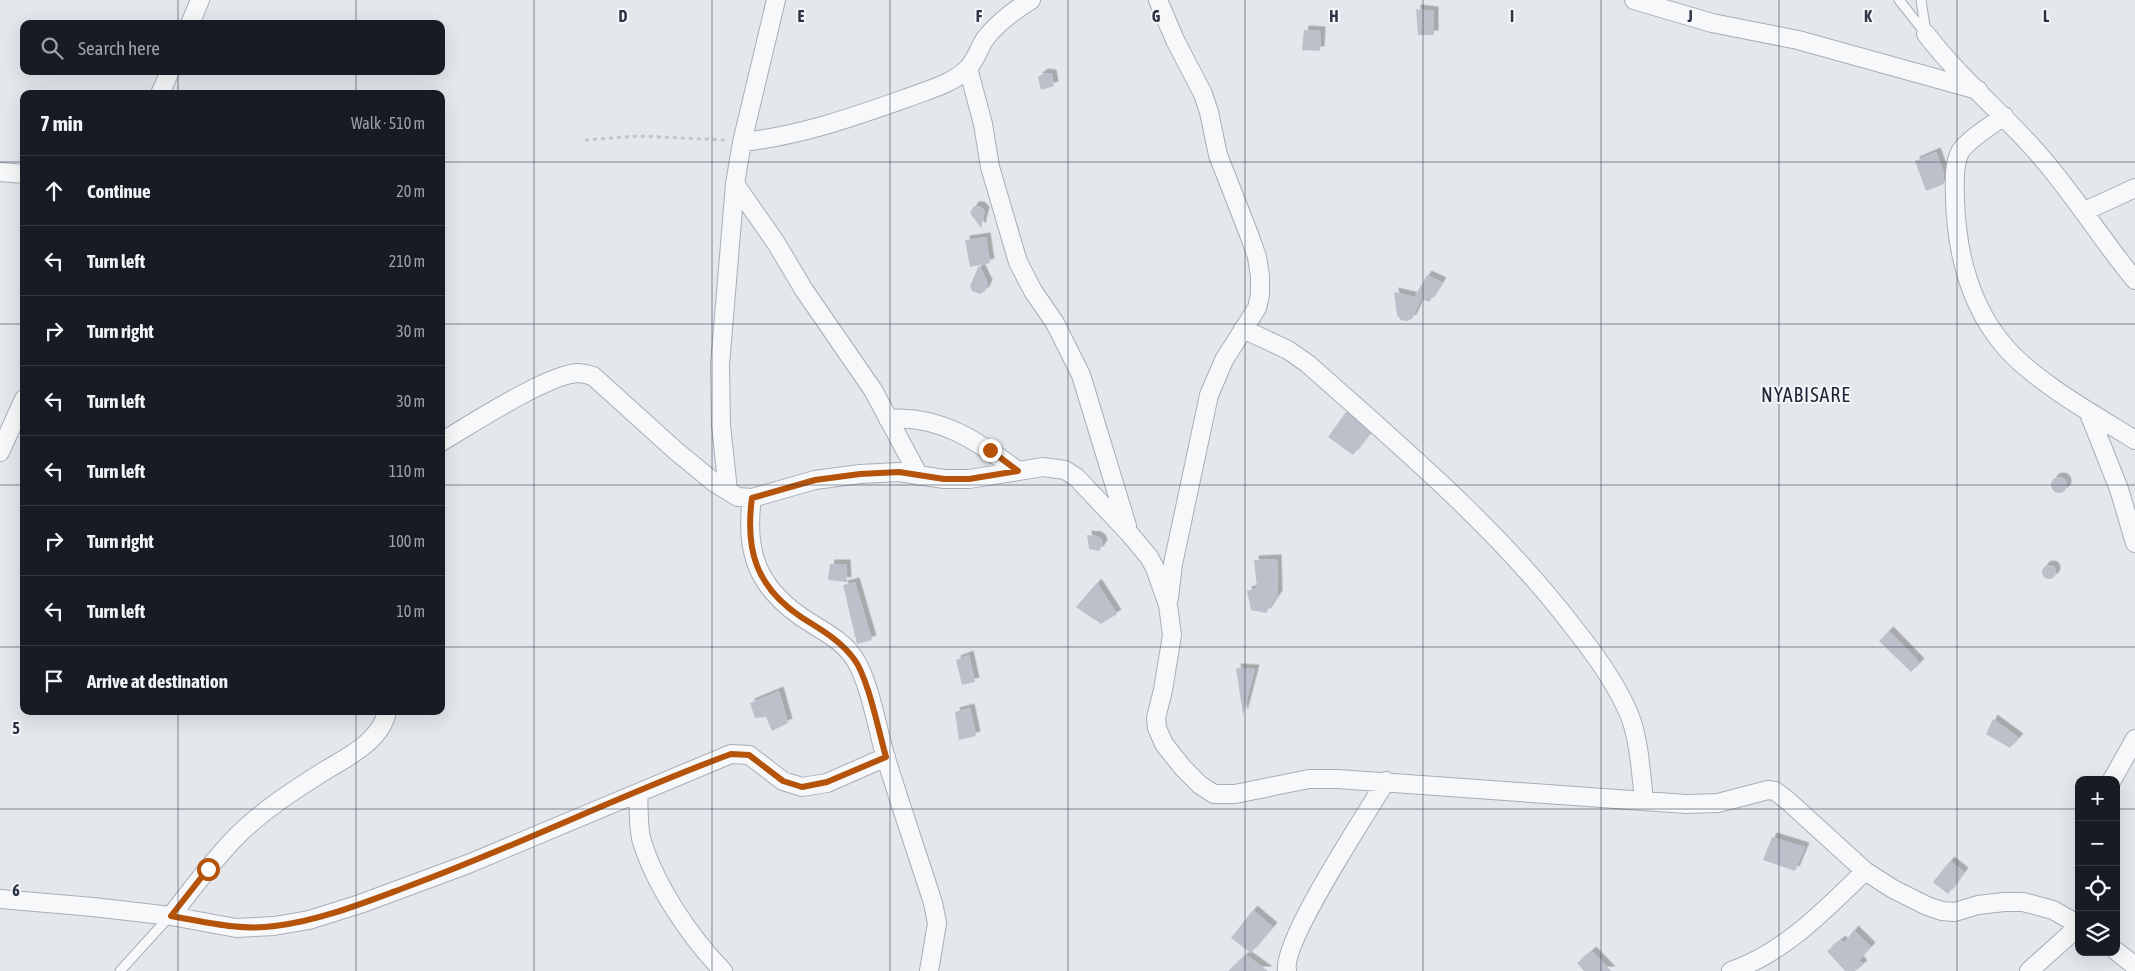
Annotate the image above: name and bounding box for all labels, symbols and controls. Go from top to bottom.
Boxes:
text: D [619,7,628,25]
text: E [798,7,805,25]
text: F [976,7,983,25]
text: G [1152,7,1161,25]
text: H [1329,7,1339,25]
text: I [1510,7,1514,25]
text: J [1686,7,1693,25]
text: K [1864,7,1872,25]
text: L [2043,7,2050,25]
search box [20,20,445,75]
icon: search [38,34,66,62]
text: Search here [78,37,160,59]
text: 7 min [40,111,83,135]
text: Walk · 510 m [351,114,425,132]
icon: ahead [40,177,68,205]
text: Continue [87,180,151,202]
text: 20 m [396,182,425,200]
icon: left [40,247,68,275]
text: Turn left [87,250,145,272]
text: 210 m [389,252,425,270]
icon: right [40,317,68,345]
text: Turn right [87,320,154,342]
text: 30 m [396,322,425,340]
district label: NYABISARE [1761,383,1851,406]
icon: left [40,387,68,415]
text: Turn left [87,390,145,412]
text: 30 m [396,392,425,410]
route end [979,439,1002,462]
icon: left [40,457,68,485]
text: Turn left [87,460,145,482]
text: 110 m [389,462,425,480]
icon: right [40,527,68,555]
text: Turn right [87,530,154,552]
text: 100 m [389,532,425,550]
icon: left [40,597,68,625]
text: Turn left [87,600,145,622]
text: 10 m [396,602,425,620]
icon: arrive [40,667,68,695]
text: Arrive at destination [87,670,228,692]
text: 5 [12,719,20,737]
map controls [2075,776,2120,956]
button: + [2075,776,2120,821]
button: − [2075,821,2120,866]
route start [197,858,220,881]
button: locate [2075,866,2120,911]
text: 6 [12,881,20,899]
button: layers [2075,911,2120,956]

